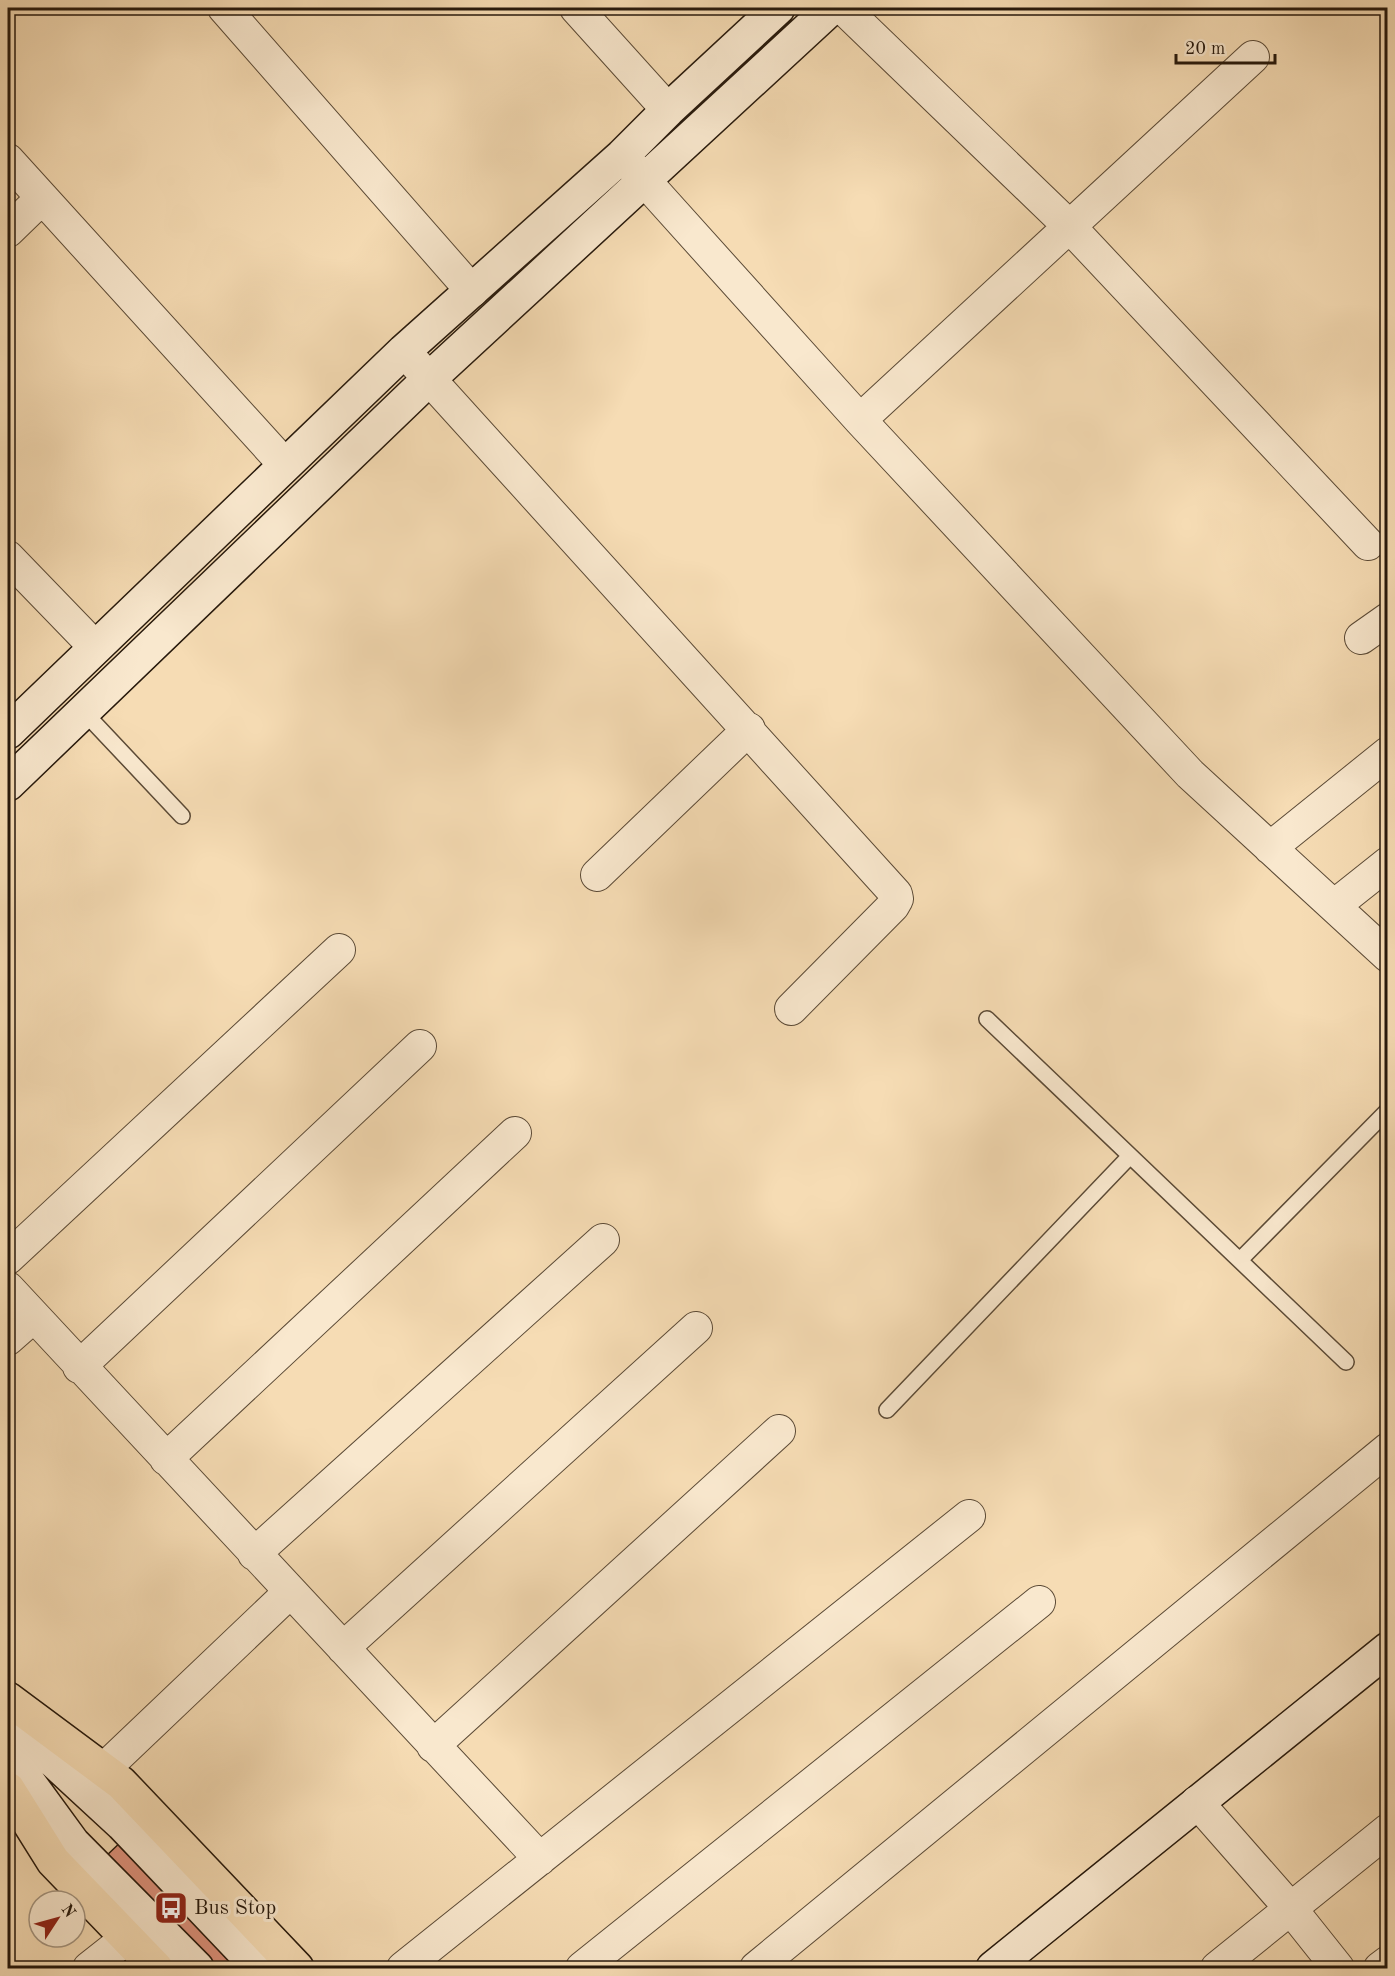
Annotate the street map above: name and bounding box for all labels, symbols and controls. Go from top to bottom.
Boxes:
scale bar [1176,27,1275,65]
text: 20 m [1185,40,1225,58]
north arrow [27,1889,87,1949]
bus stop icon: Bus Stop [153,1890,189,1926]
place label: Bus Stop [194,1898,276,1919]
text: N [57,1902,78,1922]

